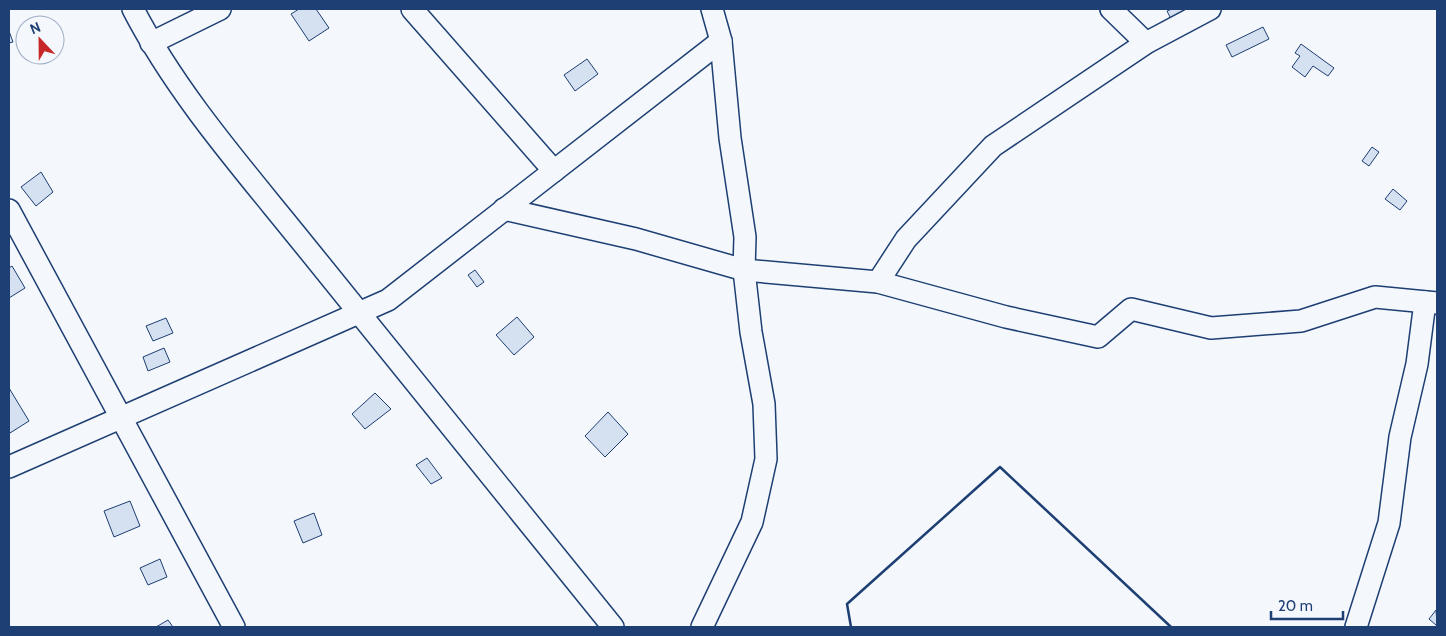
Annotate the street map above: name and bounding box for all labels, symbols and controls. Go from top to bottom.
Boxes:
north arrow [15,15,65,65]
text: N [27,18,43,38]
scale bar [1271,588,1344,620]
text: 20 m [1278,597,1313,615]

